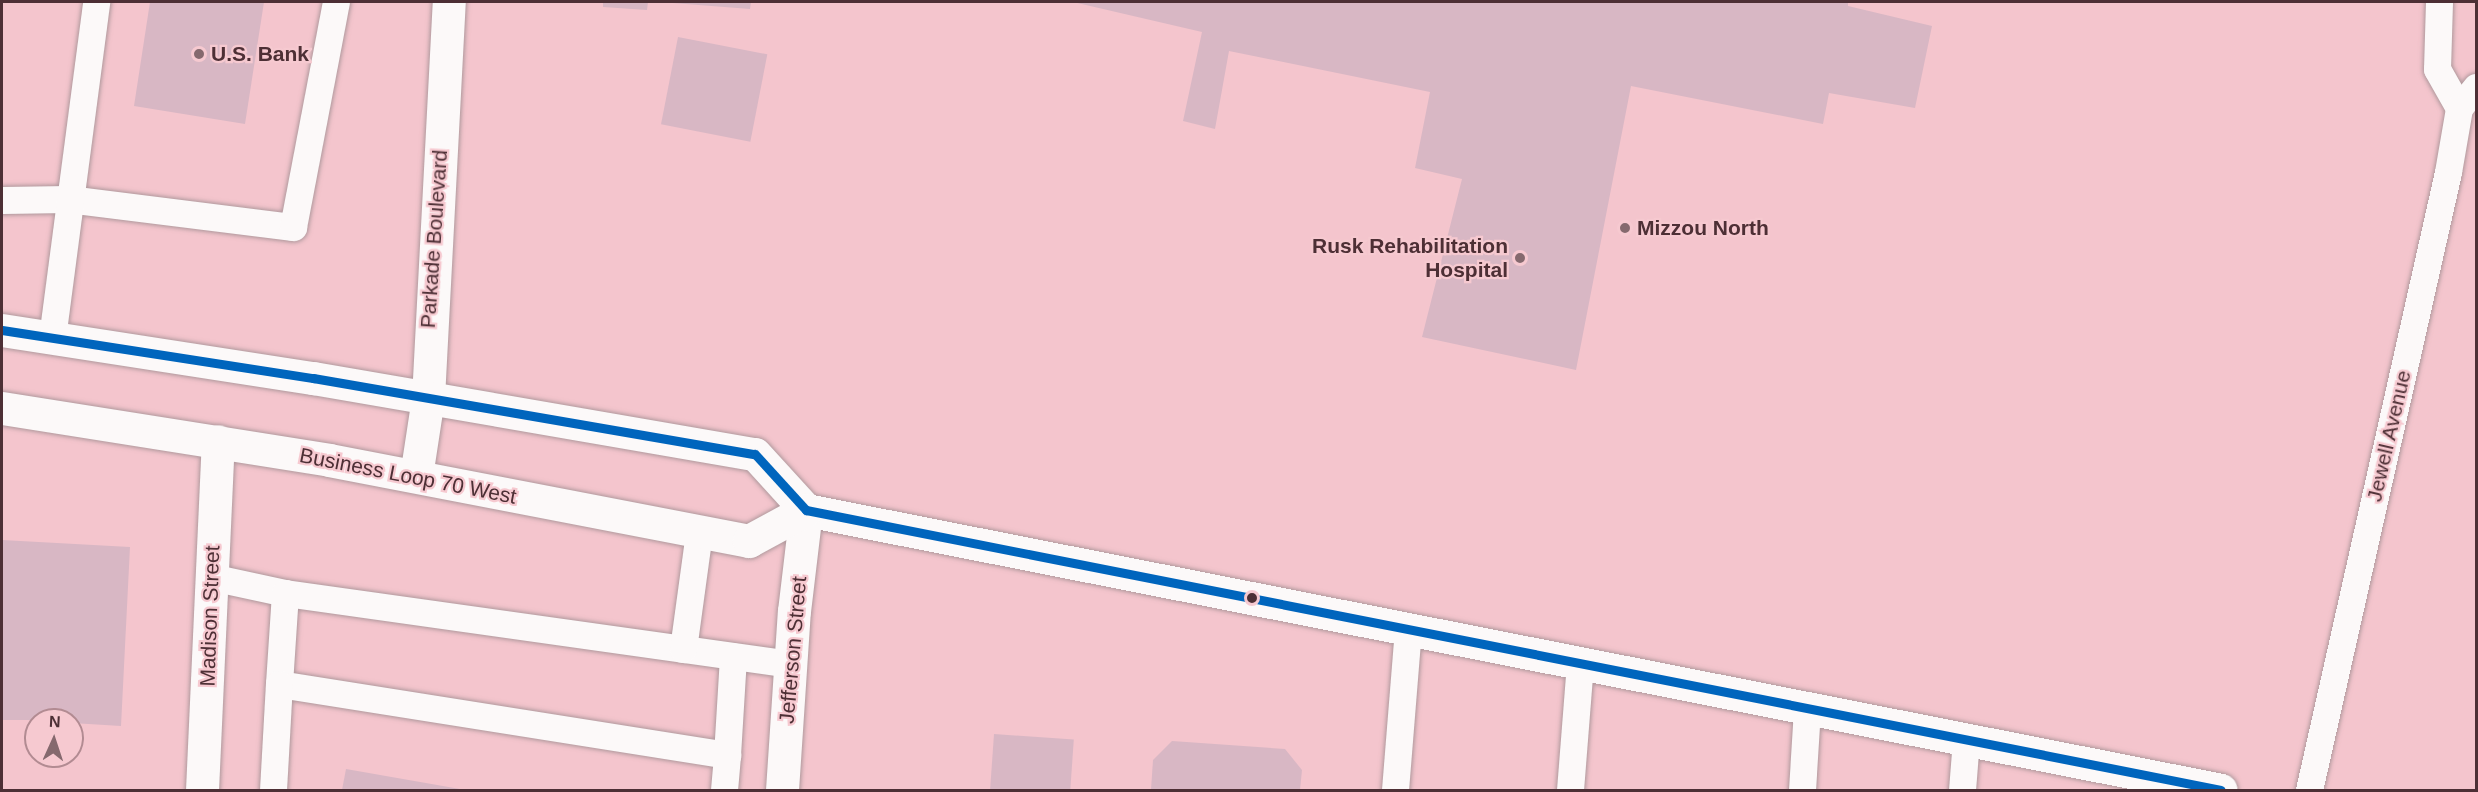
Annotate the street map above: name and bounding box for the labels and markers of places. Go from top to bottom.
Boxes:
place label: U.S. Bank [211,41,309,67]
marker: U.S. Bank [192,47,206,61]
place label: Mizzou North [1637,215,1769,241]
marker: Mizzou North [1618,221,1632,235]
place label: Rusk Rehabilitation Hospital [1312,233,1508,283]
marker: Rusk Rehabilitation Hospital [1513,251,1527,265]
unlabelled marker [1246,592,1258,604]

